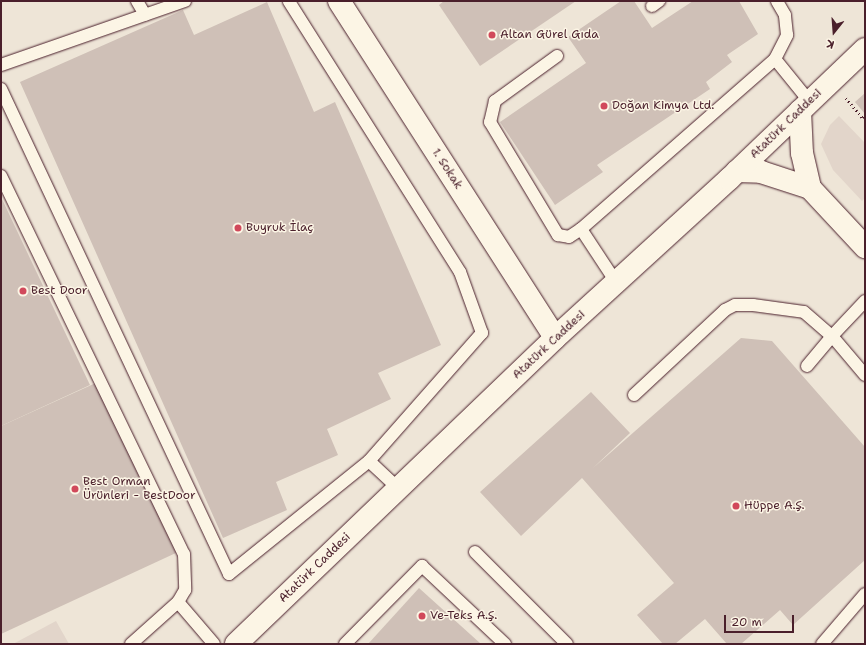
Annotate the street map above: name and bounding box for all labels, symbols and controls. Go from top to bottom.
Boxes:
north arrow [814,12,854,52]
place label: Altan Gürel Gıda [500,28,599,42]
marker: Altan Gürel Gıda [487,30,497,40]
text: K [825,36,836,52]
street label: Atatürk Caddesi [747,86,825,162]
place label: Doğan Kimya Ltd. [612,99,714,113]
marker: Doğan Kimya Ltd. [599,101,609,111]
street label: 1. Sokak [428,146,466,192]
place label: Buyruk İlaç [246,221,313,235]
marker: Buyruk İlaç [233,223,243,233]
place label: Best Door [31,284,88,298]
marker: Best Door [18,286,28,296]
street label: Atatürk Caddesi [510,308,588,382]
place label: Best Orman Ürünleri - BestDoor [83,475,196,503]
marker: Best Orman Ürünleri - BestDoor [70,484,80,494]
place label: Hüppe A.Ş. [744,499,805,513]
marker: Hüppe A.Ş. [731,501,741,511]
street label: Atatürk Caddesi [276,530,354,606]
scale bar [726,607,796,633]
place label: Ve-Teks A.Ş. [430,609,497,623]
marker: Ve-Teks A.Ş. [417,611,427,621]
text: 20 m [731,614,762,630]

